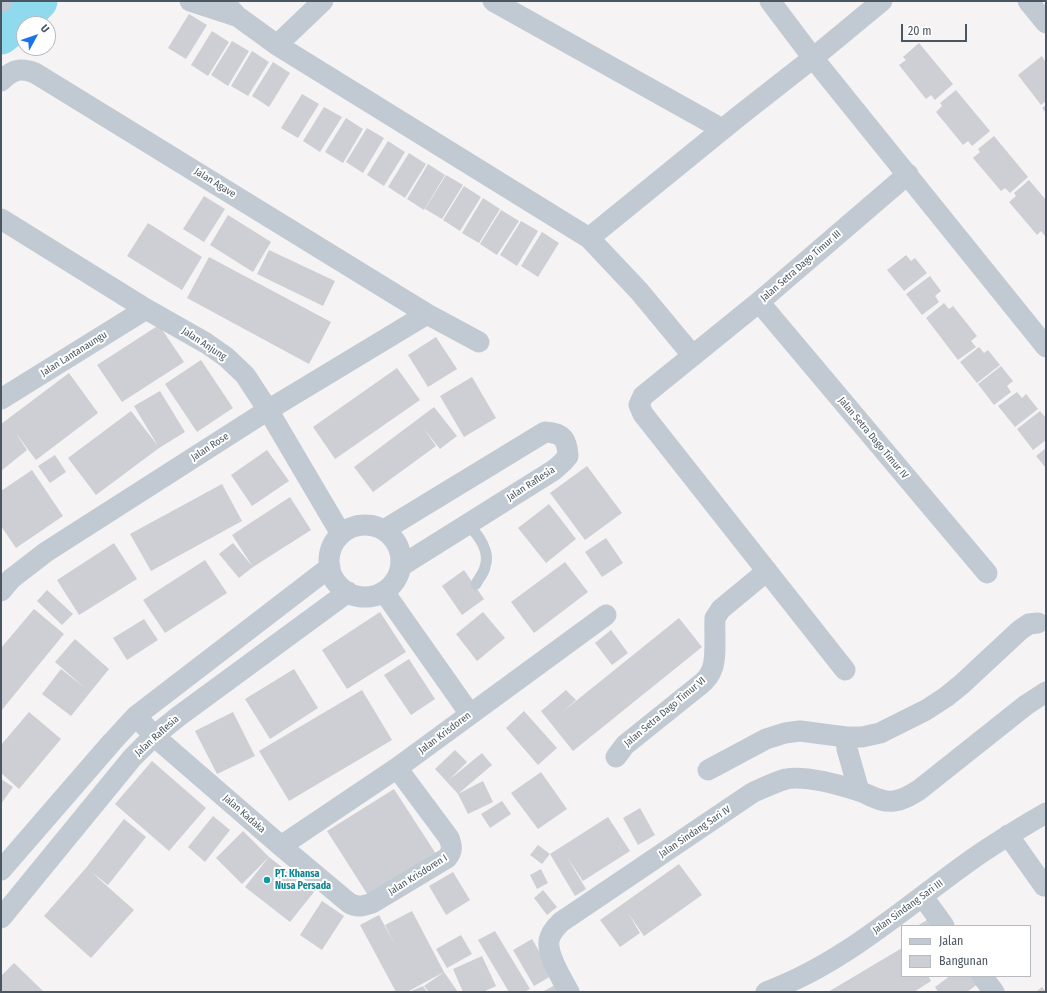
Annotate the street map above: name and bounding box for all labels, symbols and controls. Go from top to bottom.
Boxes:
north arrow [16,16,56,56]
scale bar [903,16,969,42]
text: U [38,22,52,35]
text: 20 m [908,24,932,38]
street label: Jalan Agave [192,166,238,200]
street label: Jalan Setra Dago Timur III [758,228,844,304]
street label: Jalan Anjung [179,325,229,363]
street label: Jalan Lantanaungu [39,329,109,379]
street label: Jalan Setra Dago Timur IV [835,395,911,481]
street label: Jalan Rose [189,430,231,464]
street label: Jalan Raflesia [505,464,557,504]
street label: Jalan Setra Dago Timur VI [622,674,708,750]
street label: Jalan Krisdoren [417,709,473,757]
street label: Jalan Raflesia [133,713,181,759]
street label: Jalan Kadaka [220,792,268,836]
street label: Jalan Sindang Sari IV [657,804,733,860]
street label: Jalan Krisdoren I [386,852,450,898]
place label: PT. Khansa Nusa Persada [275,868,331,892]
marker: PT. Khansa Nusa Persada [262,875,272,885]
street label: Jalan Sindang Sari III [870,877,946,937]
legend [901,925,1031,977]
text: Jalan [939,934,963,948]
text: Bangunan [939,954,988,968]

